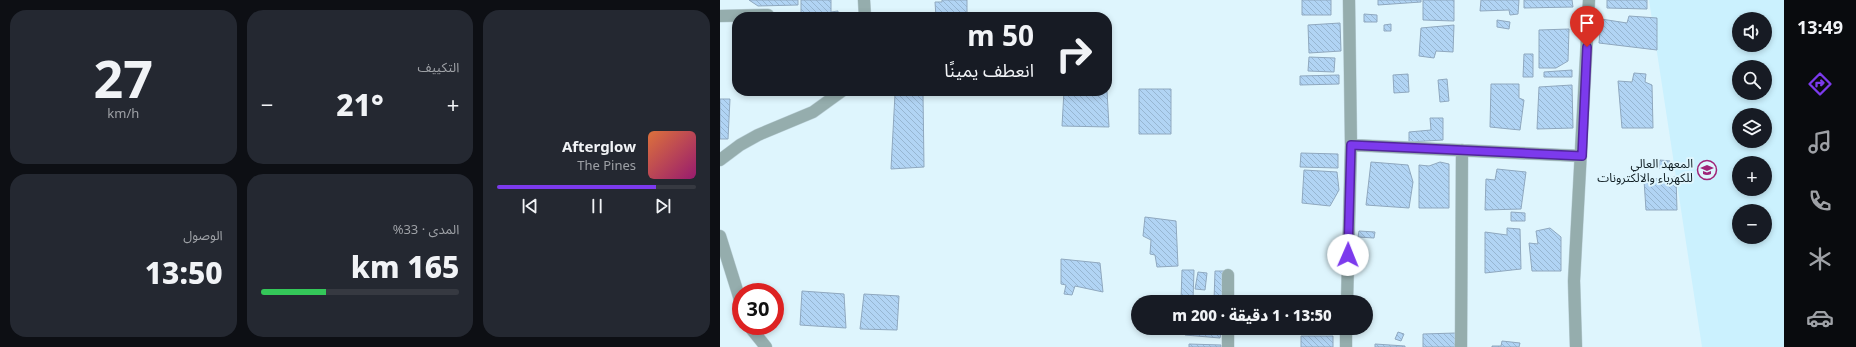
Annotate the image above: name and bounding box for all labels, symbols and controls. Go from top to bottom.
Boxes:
pin [1570,6,1604,47]
icon: arrive [1576,12,1598,34]
map controls [1732,12,1772,244]
button: sound [1732,12,1772,52]
text: 13:49 [1797,15,1843,39]
text: 50 m [967,16,1034,54]
icon: right [1048,28,1100,80]
text: 27 [94,42,153,113]
text: التكييف [417,58,459,76]
text: انعطف يمينًا [944,58,1034,82]
button: search [1732,60,1772,100]
icon: directions [1806,70,1834,98]
text: 21° [336,84,384,125]
text: − [261,89,273,119]
text: + [447,89,459,119]
text: km/h [107,104,139,122]
button: layers [1732,108,1772,148]
icon: music [1806,128,1834,156]
text: Afterglow [562,136,636,156]
place label: المعهد العالي للكهرباء والالكترونات [1597,155,1693,186]
text: The Pines [577,156,636,174]
button: + [1732,156,1772,196]
school or university icon: المعهد العالي للكهرباء والالكترونات [1696,159,1718,181]
icon: phone [1806,187,1834,215]
icon: previous [519,195,541,217]
icon: pause [586,195,608,217]
icon: next [652,195,674,217]
button: − [1732,204,1772,244]
text: المدى · 33% [393,220,459,238]
text: الوصول [183,226,223,244]
position arrow [1327,234,1369,276]
icon: climate [1806,245,1834,273]
text: 165 km [351,246,459,287]
text: 13:50 [145,252,223,293]
speed limit sign: 30 [732,283,784,335]
icon: car [1806,304,1834,332]
text: 13:50 · 1 دقيقة · 200 m [1172,305,1332,325]

